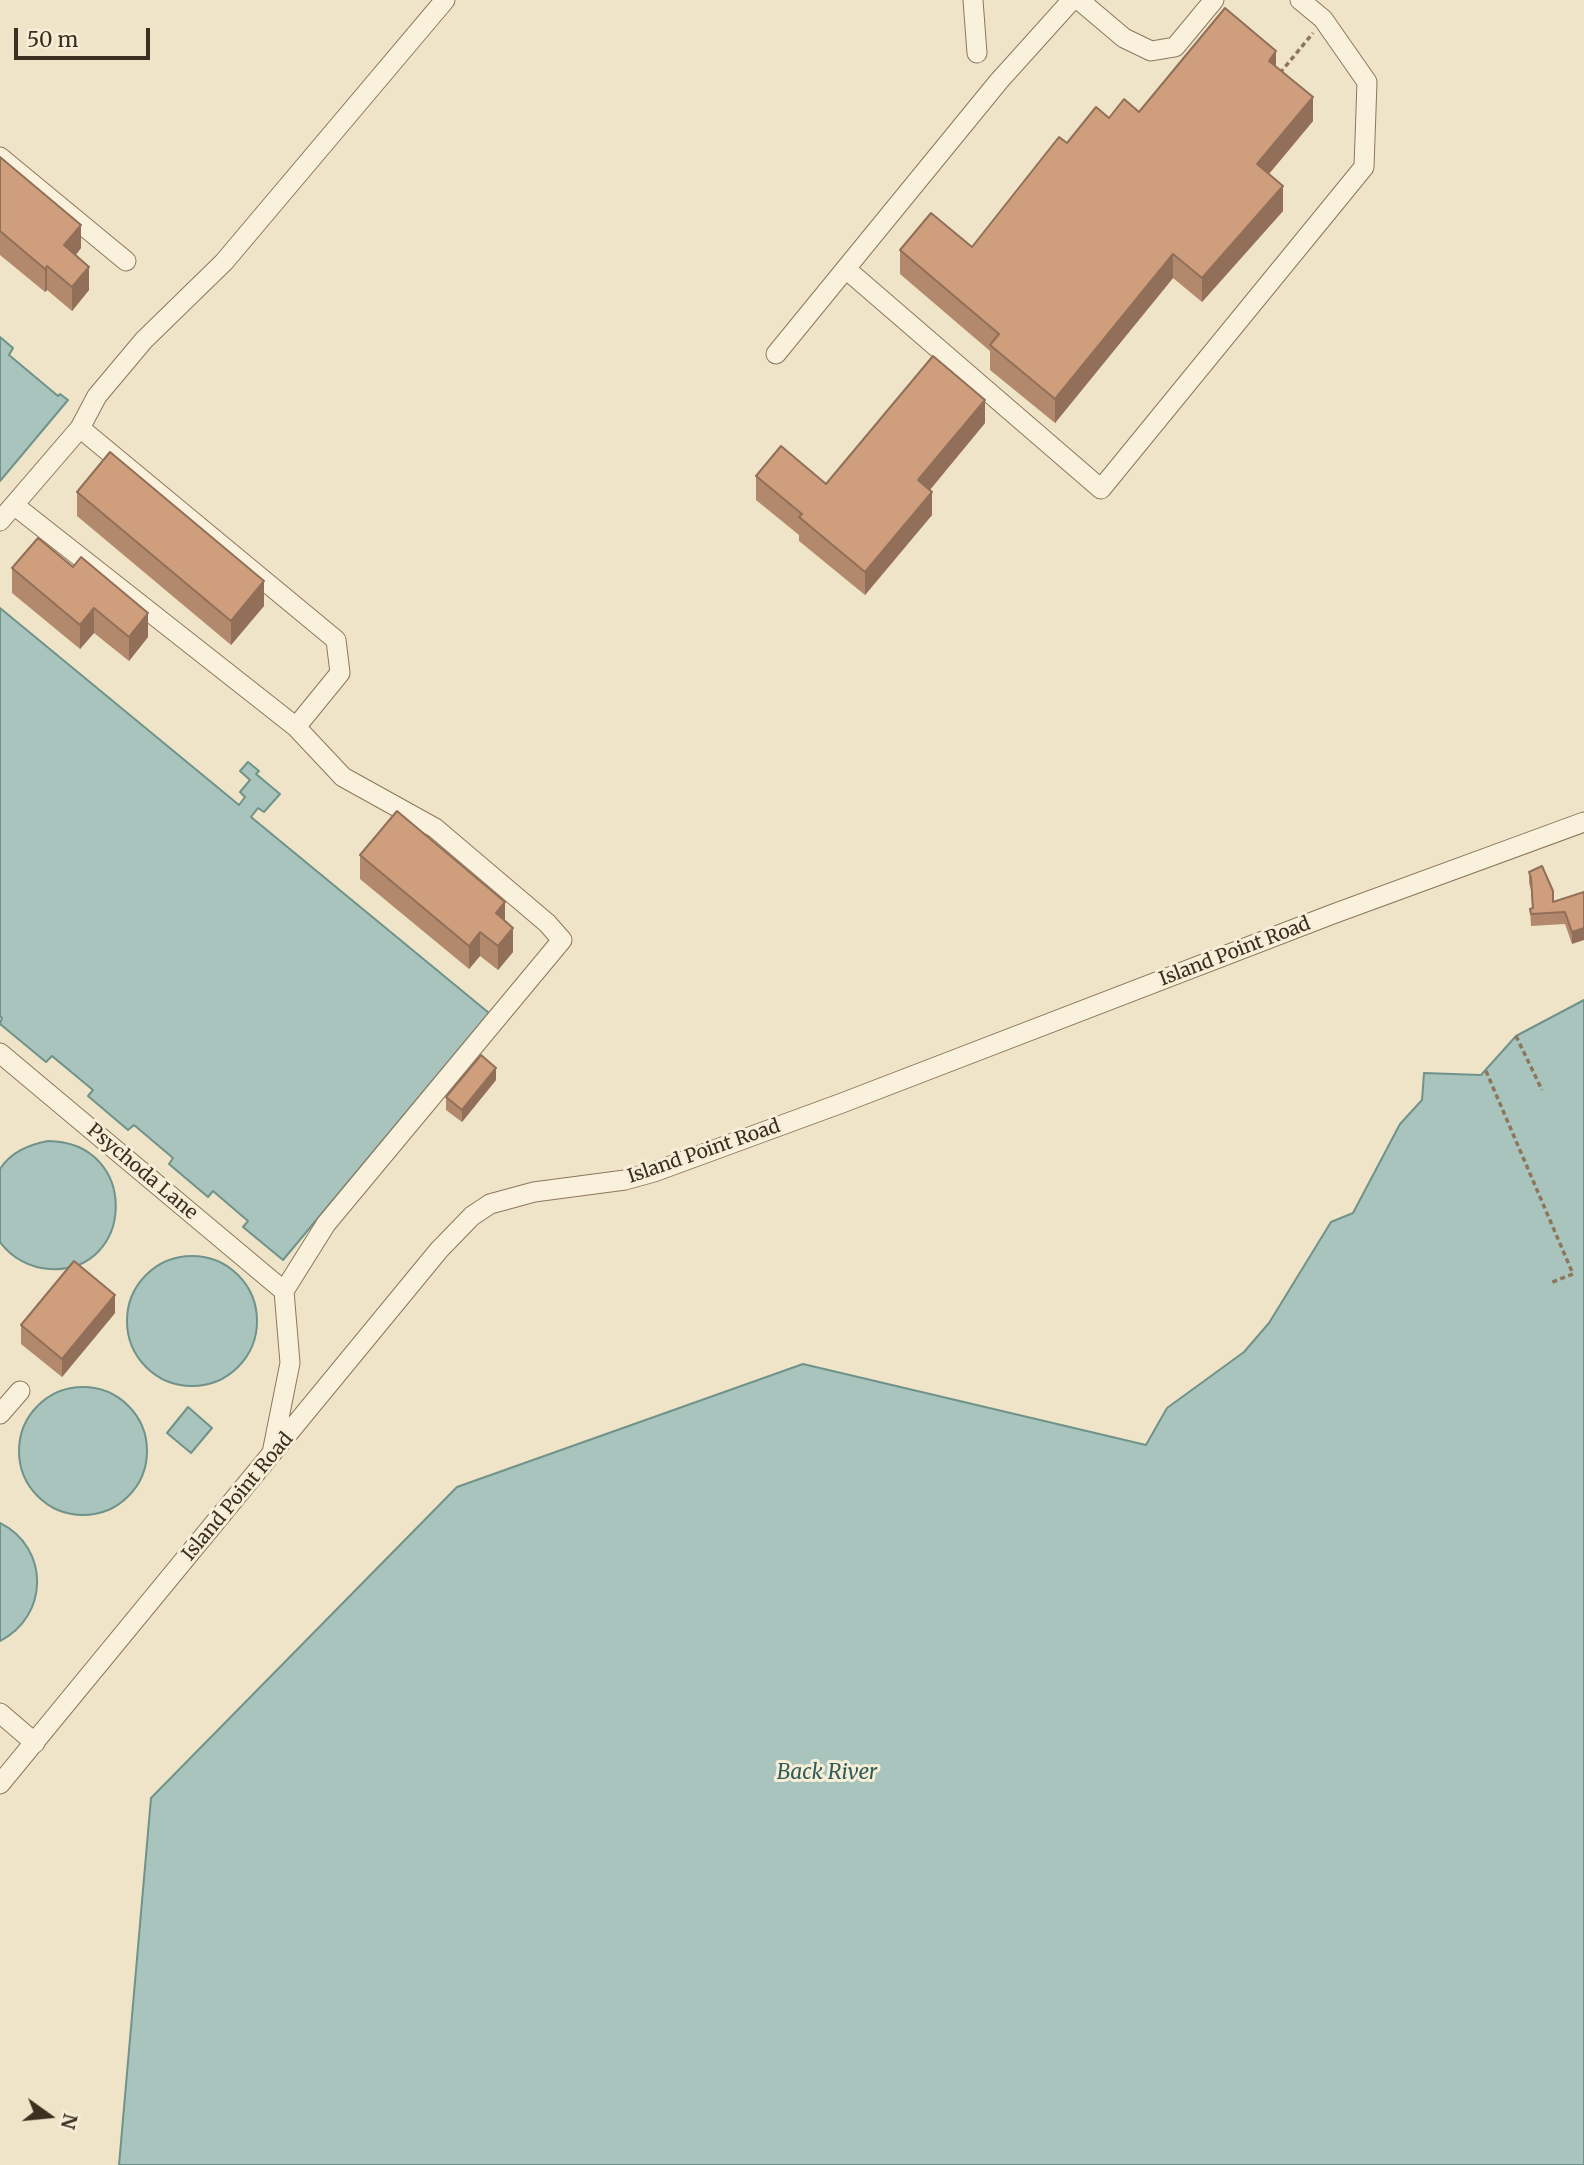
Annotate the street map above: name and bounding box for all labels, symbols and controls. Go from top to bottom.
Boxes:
scale bar [18,14,154,58]
text: 50 m [27,26,78,53]
street label: Island Point Road [1156,913,1314,991]
street label: Island Point Road [625,1115,783,1189]
street label: Psychoda Lane [82,1119,202,1225]
street label: Island Point Road [178,1428,298,1566]
water label: Back River [777,1760,877,1786]
north arrow [14,2081,84,2151]
text: N [56,2111,83,2132]

